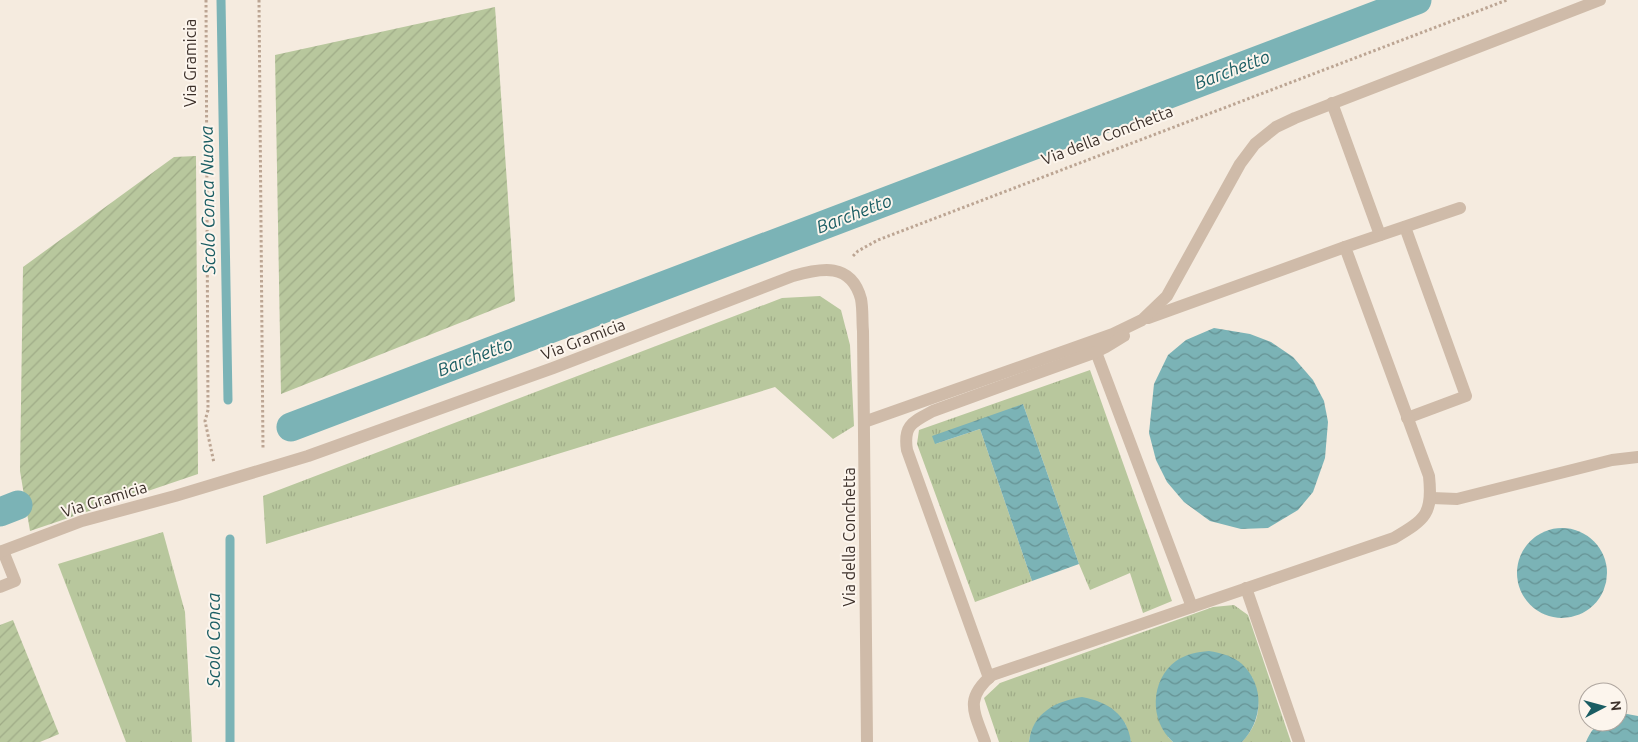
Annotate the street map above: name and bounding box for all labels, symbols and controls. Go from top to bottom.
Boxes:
street label: Via Gramicia [181,19,199,107]
water label: Barchetto [1191,46,1272,93]
street label: Via della Conchetta [1039,102,1175,168]
water label: Scolo Conca Nuova [196,125,218,276]
water label: Barchetto [813,190,894,237]
street label: Via Gramicia [538,315,628,363]
water label: Barchetto [434,333,515,380]
street label: Via della Conchetta [840,467,858,607]
street label: Via Gramicia [59,477,149,521]
water label: Scolo Conca [203,593,223,688]
north arrow [1578,682,1628,732]
text: N [1607,700,1624,712]

